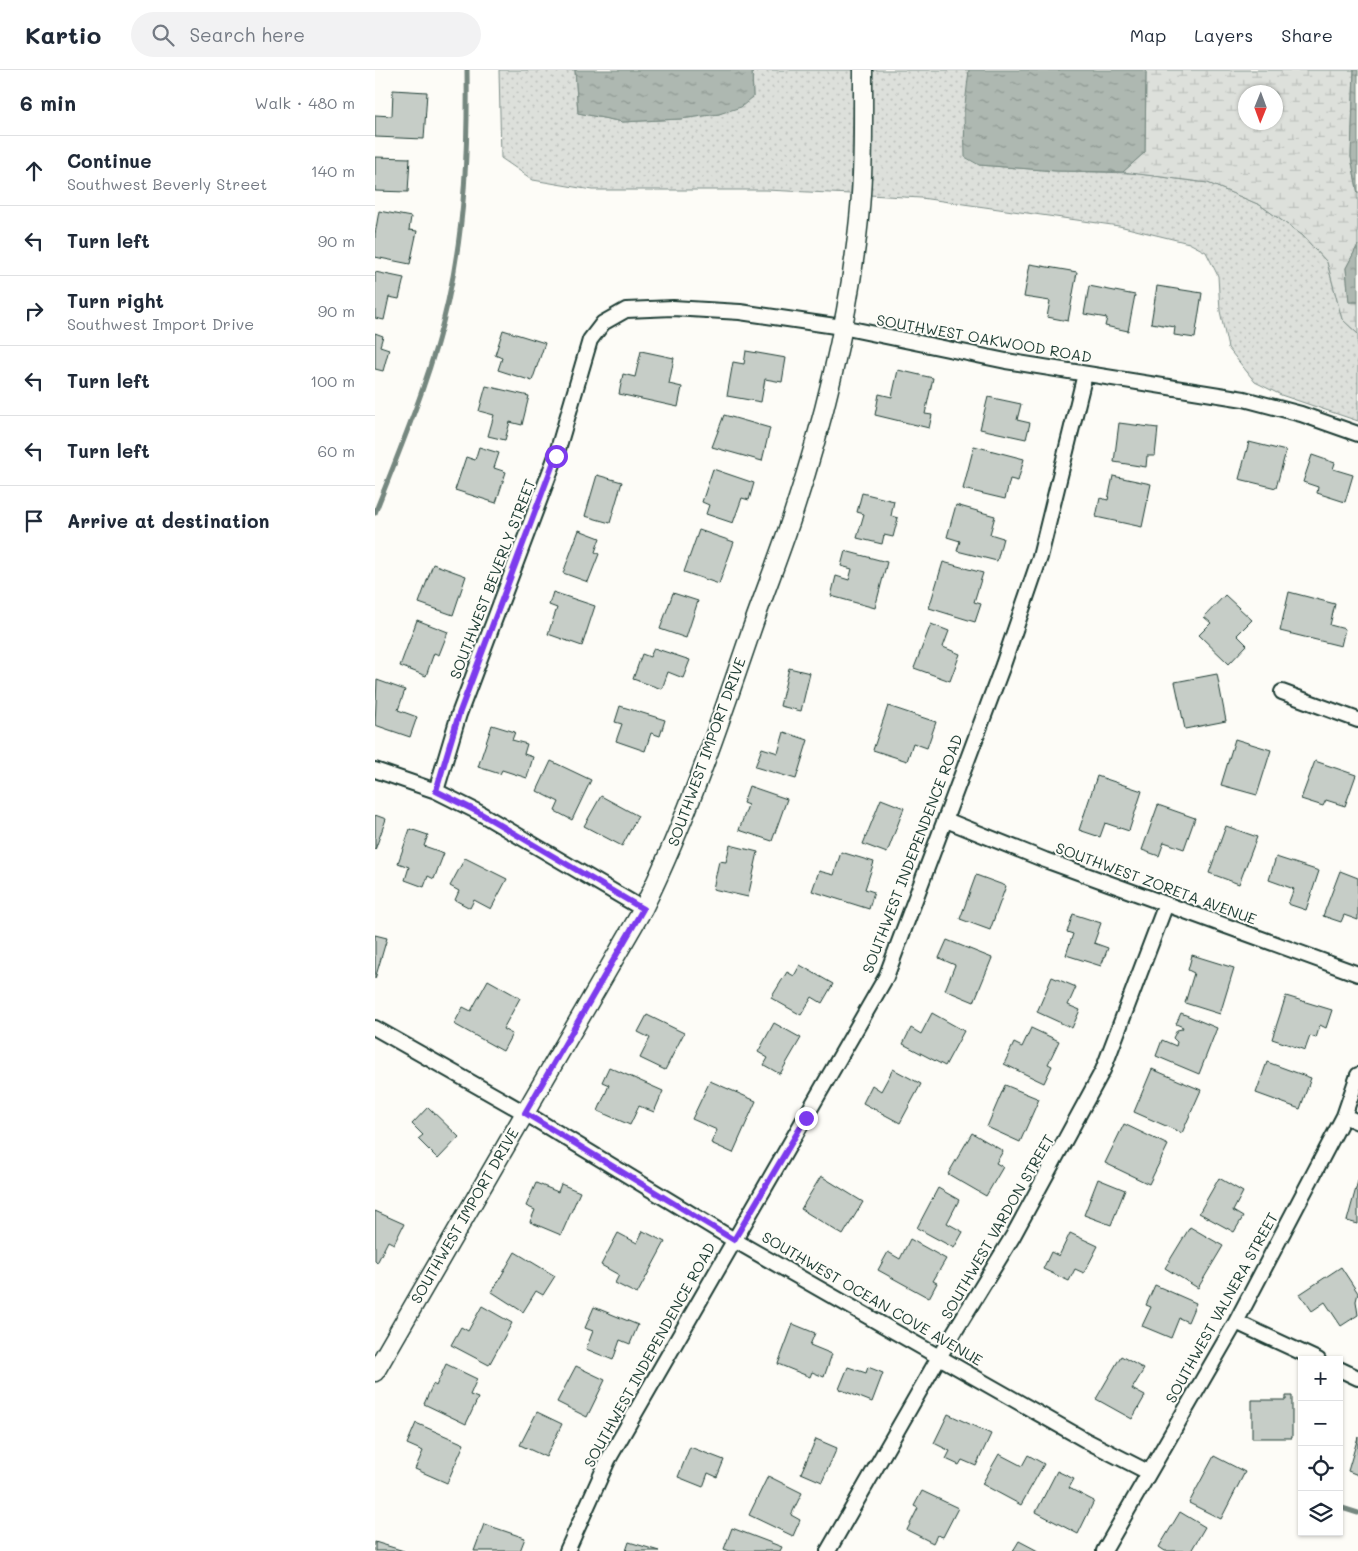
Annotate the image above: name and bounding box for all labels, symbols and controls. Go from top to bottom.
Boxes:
search box [131,12,481,57]
text: Kartio [25,19,101,50]
icon: search [149,21,177,49]
text: Search here [189,22,305,47]
text: Map [1130,23,1166,47]
text: Layers [1194,23,1253,47]
text: Share [1281,23,1333,47]
north arrow [1238,85,1283,130]
text: 6 min [20,89,76,116]
text: Walk · 480 m [254,92,355,113]
text: Continue [67,148,152,173]
icon: ahead [20,157,48,185]
text: 140 m [311,160,355,181]
text: Southwest Beverly Street [67,173,267,194]
icon: left [20,227,48,255]
text: Turn left [67,228,150,253]
text: 90 m [318,230,355,251]
text: Turn right [67,288,164,313]
icon: right [20,297,48,325]
text: 90 m [318,300,355,321]
street label: SOUTHWEST OAKWOOD ROAD [875,309,1093,367]
text: Southwest Import Drive [67,313,254,334]
icon: left [20,367,48,395]
text: Turn left [67,368,150,393]
text: 100 m [310,370,355,391]
icon: left [20,437,48,465]
text: Turn left [67,438,150,463]
text: 60 m [318,440,355,461]
route start [545,445,568,468]
street label: SOUTHWEST BEVERLY STREET [445,476,540,682]
icon: arrive [20,507,48,535]
text: Arrive at destination [67,508,270,533]
street label: SOUTHWEST IMPORT DRIVE [662,654,750,849]
street label: SOUTHWEST INDEPENDENCE ROAD [857,731,967,976]
street label: SOUTHWEST ZORETA AVENUE [1053,837,1260,929]
route end [795,1107,818,1130]
street label: SOUTHWEST IMPORT DRIVE [406,1124,523,1307]
street label: SOUTHWEST VARDON STREET [936,1130,1058,1323]
street label: SOUTHWEST VALNERA STREET [1160,1209,1282,1406]
street label: SOUTHWEST OCEAN COVE AVENUE [758,1227,987,1370]
street label: SOUTHWEST INDEPENDENCE ROAD [579,1238,720,1471]
map controls [1298,1356,1343,1536]
button: + [1298,1356,1343,1401]
button: − [1298,1401,1343,1446]
button: locate [1298,1446,1343,1491]
button: layers [1298,1491,1343,1536]

